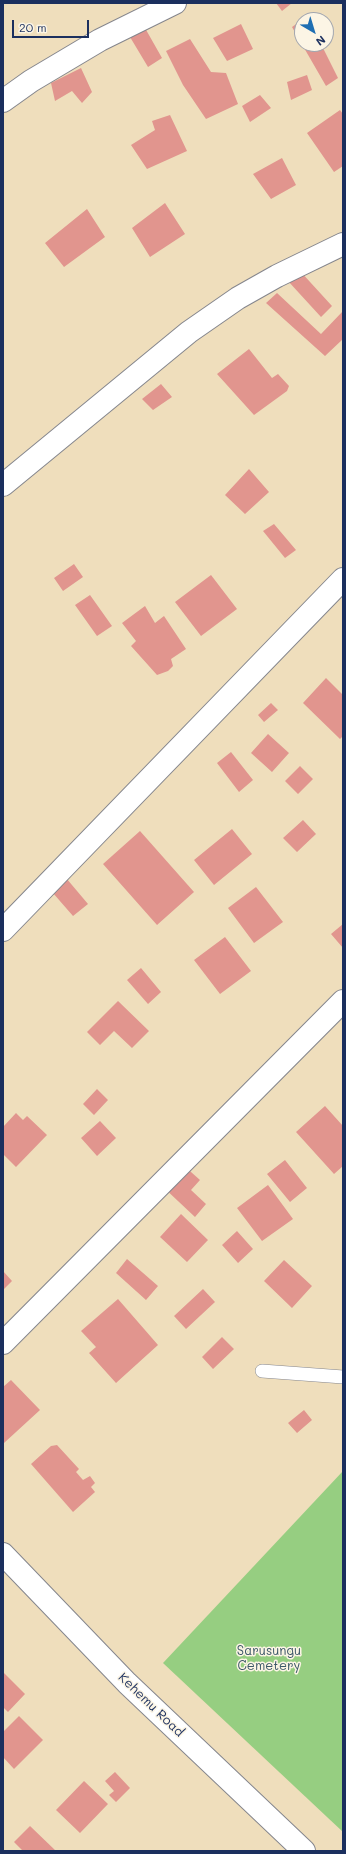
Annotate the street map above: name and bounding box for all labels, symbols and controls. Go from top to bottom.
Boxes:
scale bar [14,12,91,38]
north arrow [294,12,334,52]
text: 20 m [19,19,47,35]
text: N [313,33,329,50]
park label: Sarusungu Cemetery [237,1643,301,1674]
street label: Kehemu Road [115,1670,187,1740]

